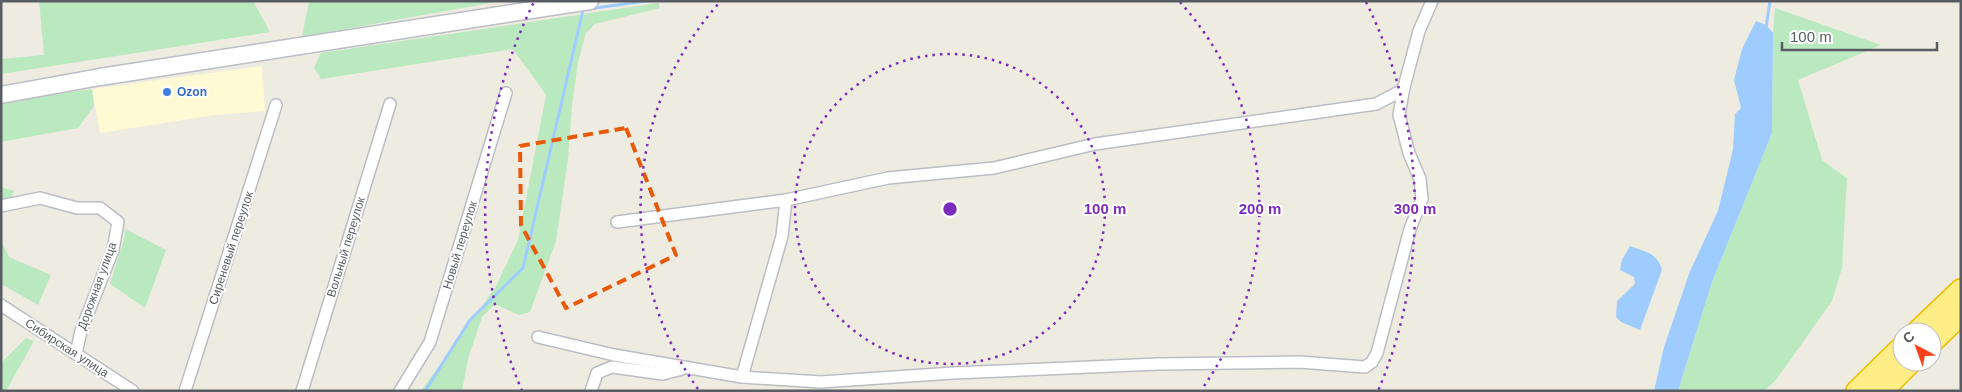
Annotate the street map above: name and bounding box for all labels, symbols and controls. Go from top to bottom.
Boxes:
scale bar [1782,20,1937,52]
text: 100 m [1790,28,1832,45]
place label: Ozon [177,85,207,99]
marker: Ozon [161,86,173,98]
street label: Сиреневый переулок [206,189,256,306]
street label: Вольный переулок [324,194,368,299]
street label: Новый переулок [440,198,480,291]
centre of rings [941,200,959,218]
text: 100 m [1084,200,1126,217]
text: 200 m [1239,200,1281,217]
text: 300 m [1394,200,1436,217]
street label: Дорожная улица [75,240,119,332]
street label: Сибирская улица [23,316,112,380]
north arrow [1892,322,1942,372]
text: С [1899,328,1918,347]

